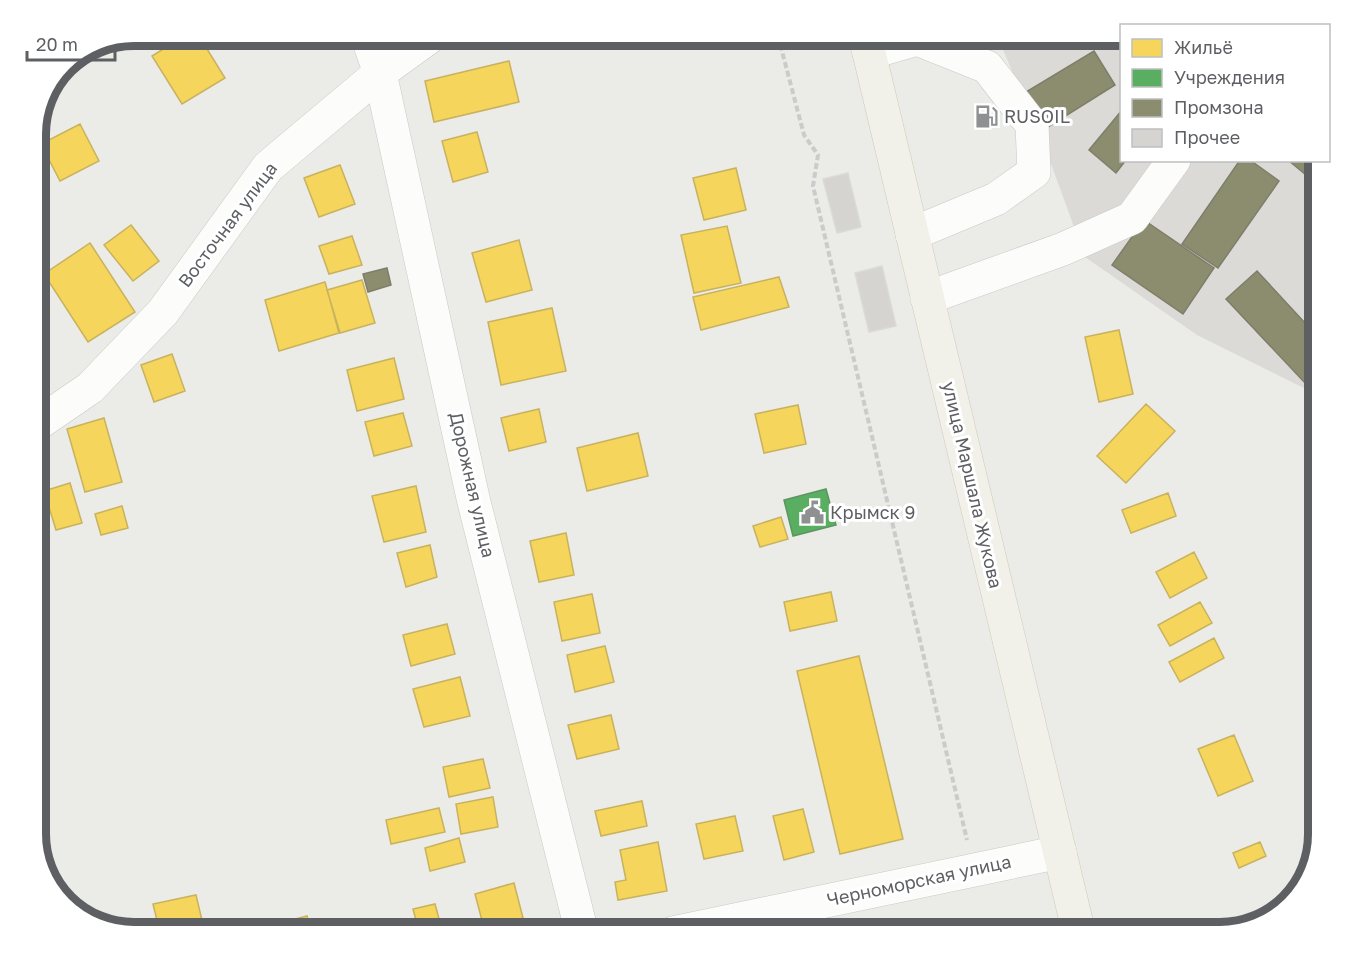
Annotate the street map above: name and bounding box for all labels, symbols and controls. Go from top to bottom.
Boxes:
scale bar [27,24,116,62]
legend [1120,24,1330,162]
text: 20 m [36,33,78,55]
text: Жильё [1174,36,1233,58]
text: Учреждения [1174,66,1285,88]
text: Промзона [1174,96,1264,118]
fuel station icon: RUSOIL [973,104,999,130]
place label: RUSOIL [1004,105,1070,127]
text: Прочее [1174,126,1240,148]
street label: Восточная улица [173,158,281,291]
street label: улица Маршала Жукова [938,379,1008,590]
street label: Дорожная улица [446,410,500,560]
public building icon: Крымск 9 [799,500,825,526]
place label: Крымск 9 [830,501,915,523]
street label: Черноморская улица [825,850,1013,910]

